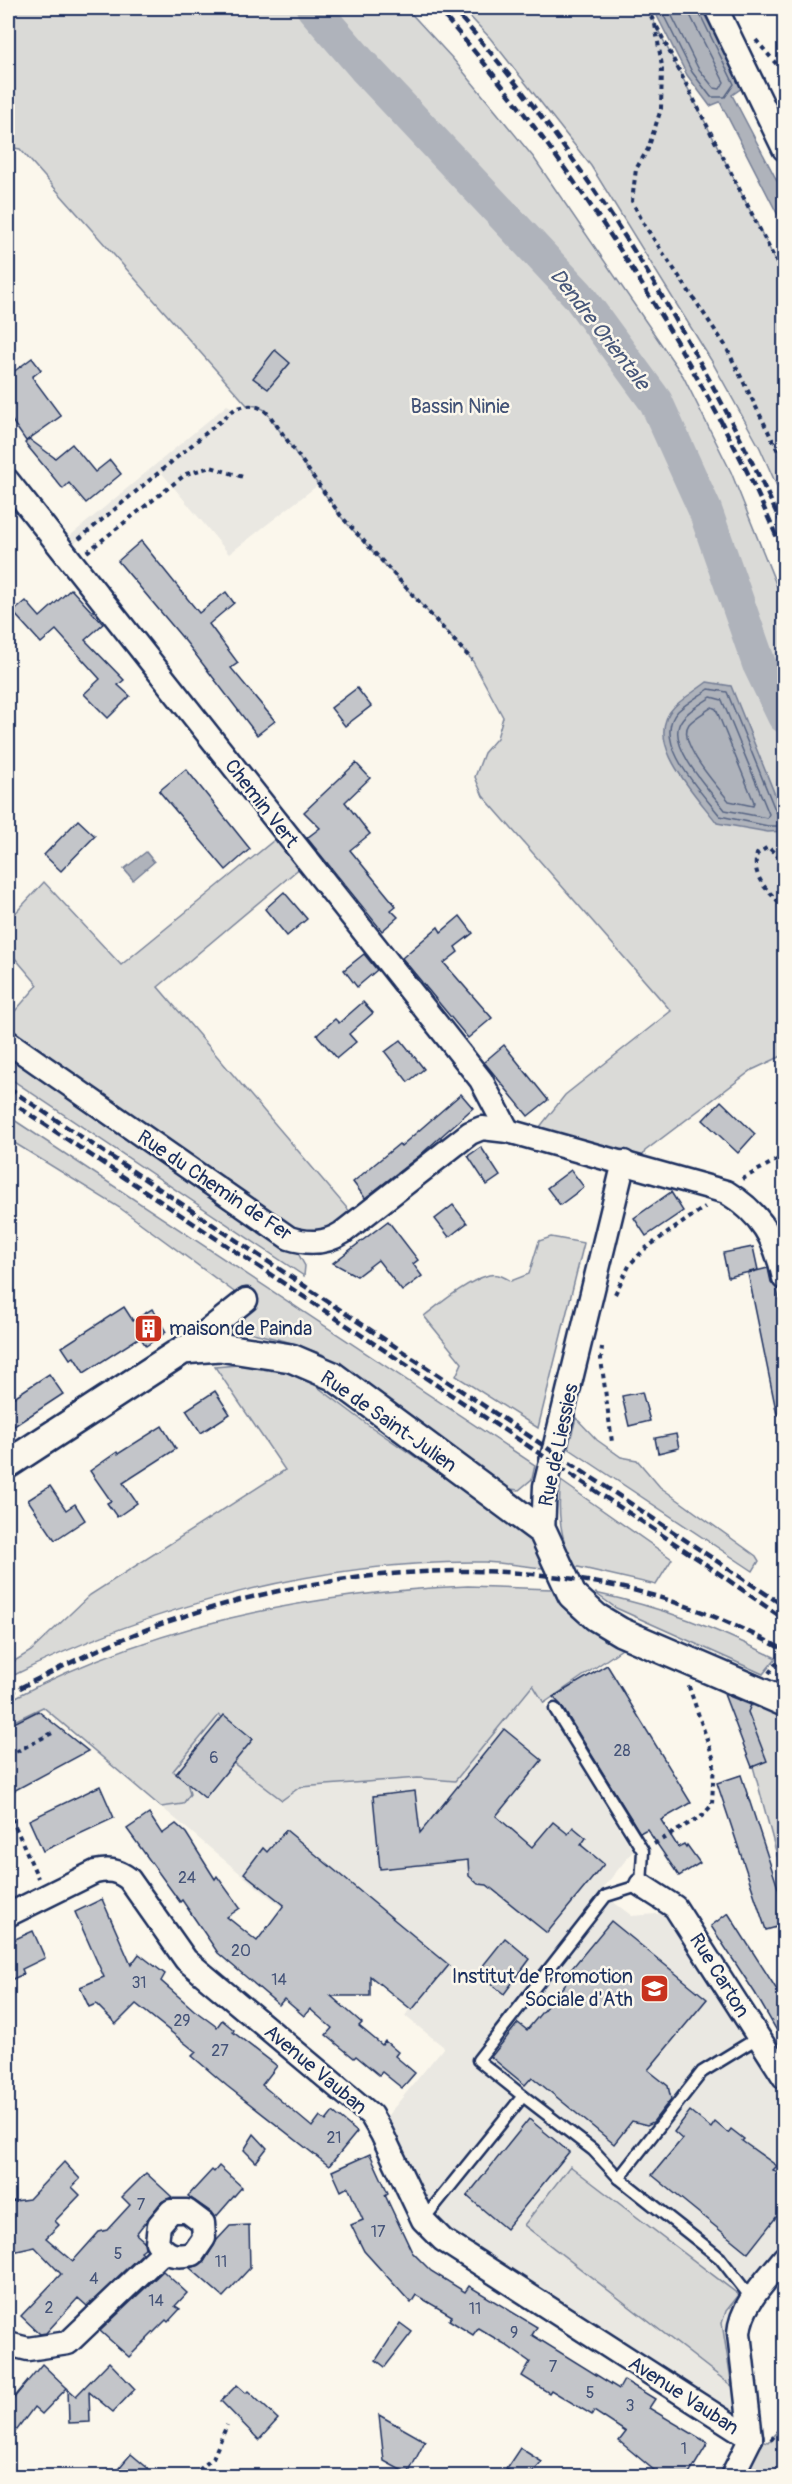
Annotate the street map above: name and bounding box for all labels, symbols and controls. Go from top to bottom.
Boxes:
water label: Dendre Orientale [544,263,657,398]
park label: Bassin Ninie [410,394,510,419]
street label: Chemin Vert [219,754,304,853]
street label: Rue du Chemin de Fer [133,1124,297,1246]
building icon: maison de Painda [132,1312,164,1344]
place label: maison de Painda [169,1316,312,1341]
street label: Rue de Saint-Julien [316,1365,462,1478]
street label: Rue de Liessies [533,1381,584,1509]
house number: 28 [613,1741,631,1761]
house number: 6 [209,1748,219,1768]
house number: 24 [178,1868,196,1888]
street label: Rue Carton [684,1929,755,2022]
house number: 20 [231,1941,251,1961]
place label: Institut de Promotion Sociale d'Ath [452,1964,633,2012]
house number: 14 [271,1970,287,1990]
school or university icon: Institut de Promotion Sociale d'Ath [638,1972,670,2004]
house number: 31 [131,1973,147,1993]
house number: 29 [173,2011,191,2031]
street label: Avenue Vauban [259,2019,372,2120]
house number: 27 [211,2041,229,2061]
house number: 21 [326,2128,342,2148]
house number: 7 [137,2195,146,2215]
house number: 17 [371,2222,386,2242]
house number: 5 [114,2244,122,2264]
house number: 11 [215,2252,227,2272]
house number: 4 [89,2269,99,2289]
house number: 14 [148,2291,164,2311]
house number: 2 [45,2298,54,2318]
house number: 11 [469,2299,481,2319]
house number: 9 [510,2323,518,2343]
street label: Avenue Vauban [624,2350,744,2440]
house number: 7 [549,2357,558,2377]
house number: 5 [586,2383,594,2403]
house number: 3 [626,2396,635,2416]
house number: 1 [681,2439,687,2459]

